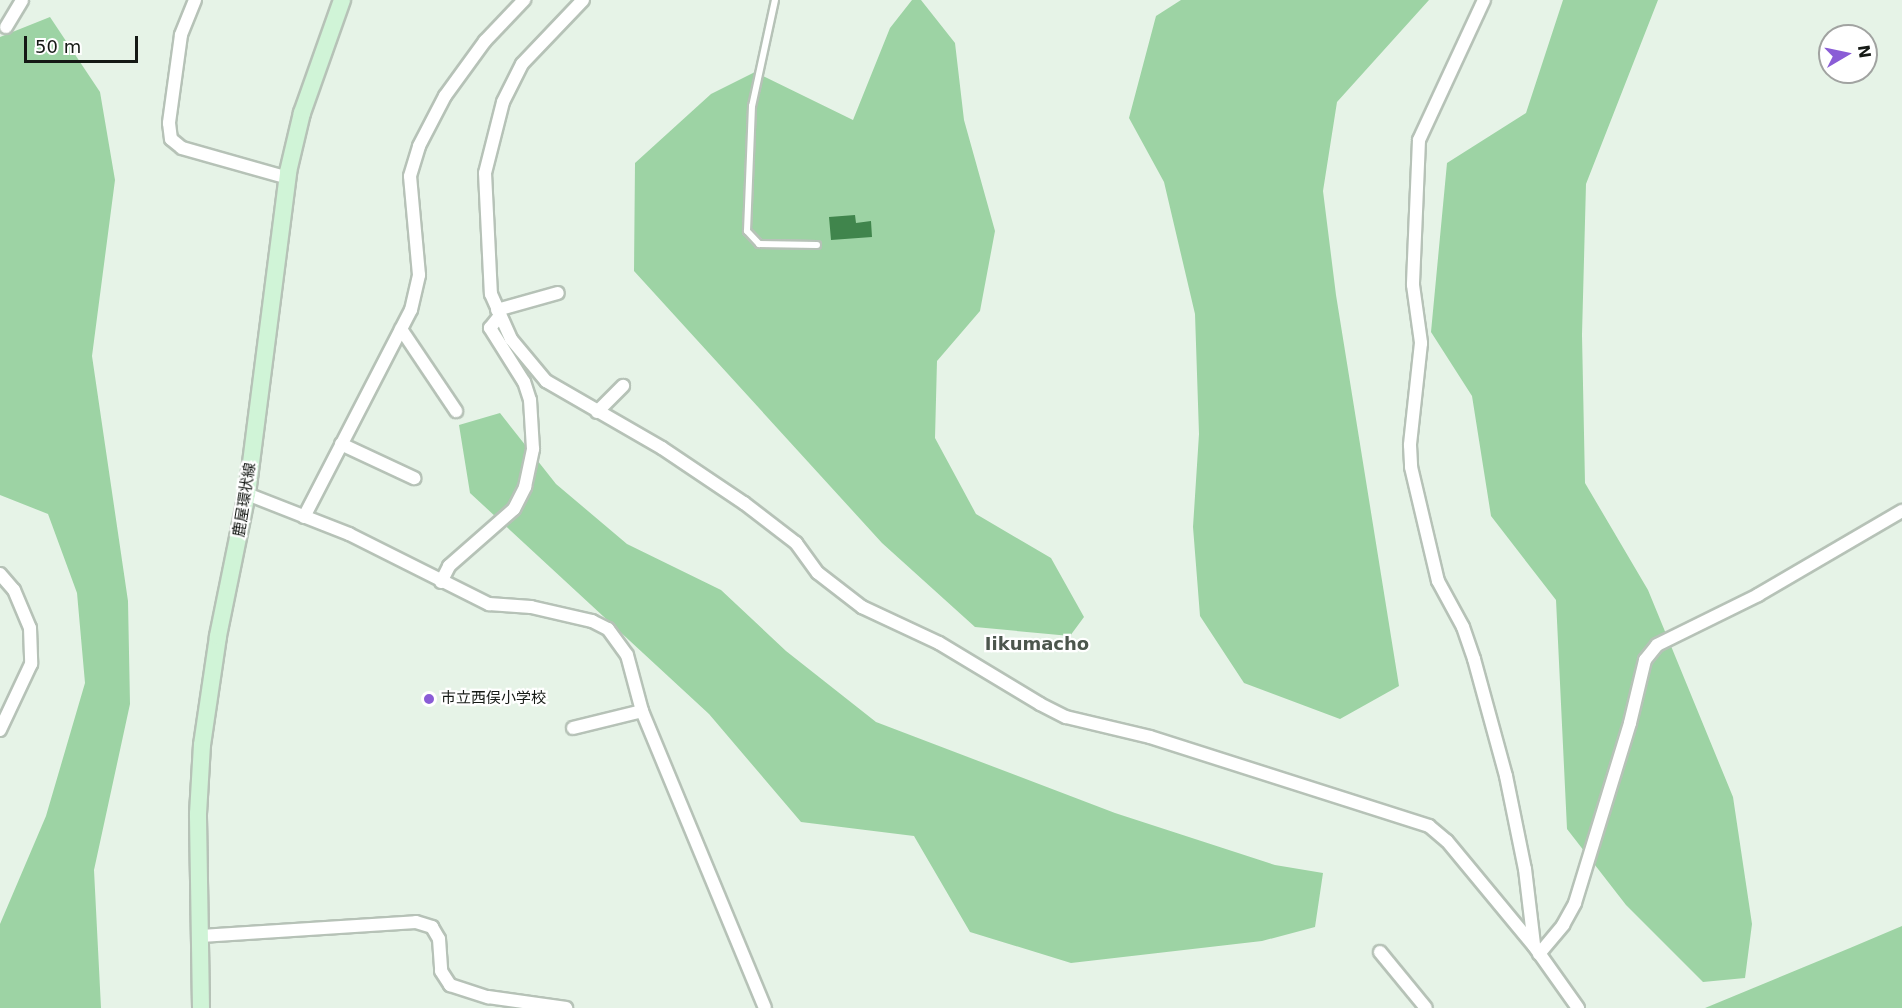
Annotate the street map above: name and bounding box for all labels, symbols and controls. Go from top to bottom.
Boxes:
scale bar [27,24,141,62]
north arrow [1818,24,1878,84]
text: 50 m [35,36,81,57]
text: N [1854,43,1875,60]
street label: 鹿屋環状線 [230,462,260,538]
district label: Iikumacho [985,633,1089,655]
place label: 市立西俣小学校 [441,690,546,708]
marker: 市立西俣小学校 [422,692,436,706]

